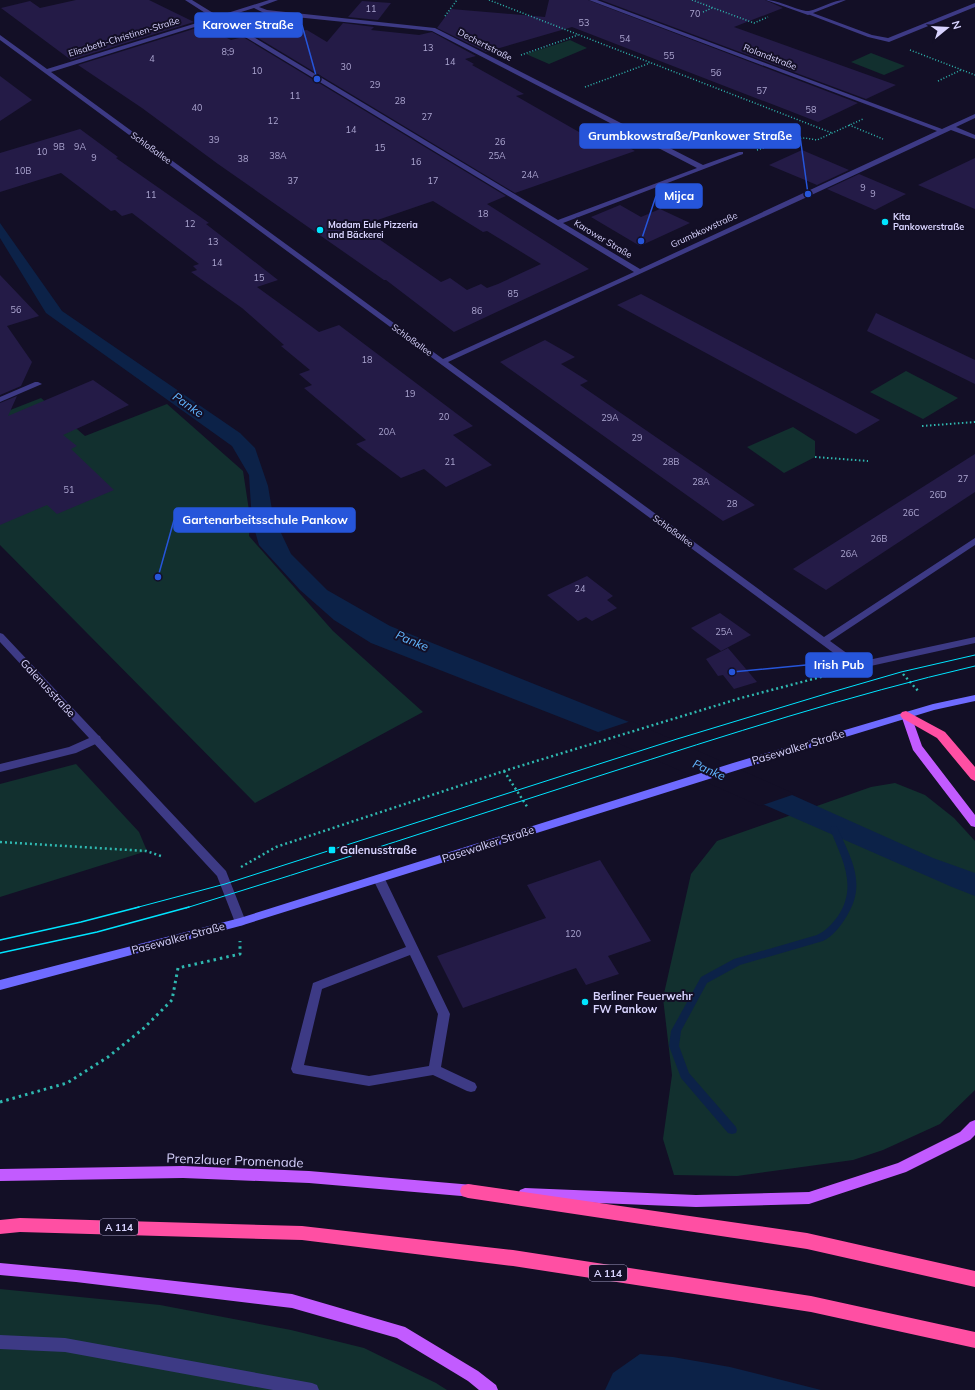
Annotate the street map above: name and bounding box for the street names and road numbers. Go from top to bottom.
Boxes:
street label: Elisabeth-Christinen-Straße [67,14,181,59]
street label: Dechertstraße [456,26,514,63]
street label: Rolandstraße [742,41,799,72]
street label: Schloßallee [129,129,174,166]
street label: Grumbkowstraße [669,209,739,250]
street label: Karower Straße [572,217,634,260]
street label: Schloßallee [390,321,435,358]
street label: Schloßallee [651,512,696,549]
street label: Galenusstraße [18,656,78,720]
street label: Pasewalker Straße [750,726,846,768]
street label: Pasewalker Straße [440,822,536,866]
street label: Pasewalker Straße [130,919,226,957]
street label: Prenzlauer Promenade [166,1150,304,1170]
road number: A 114 [100,1219,138,1235]
road number: A 114 [589,1265,627,1281]

